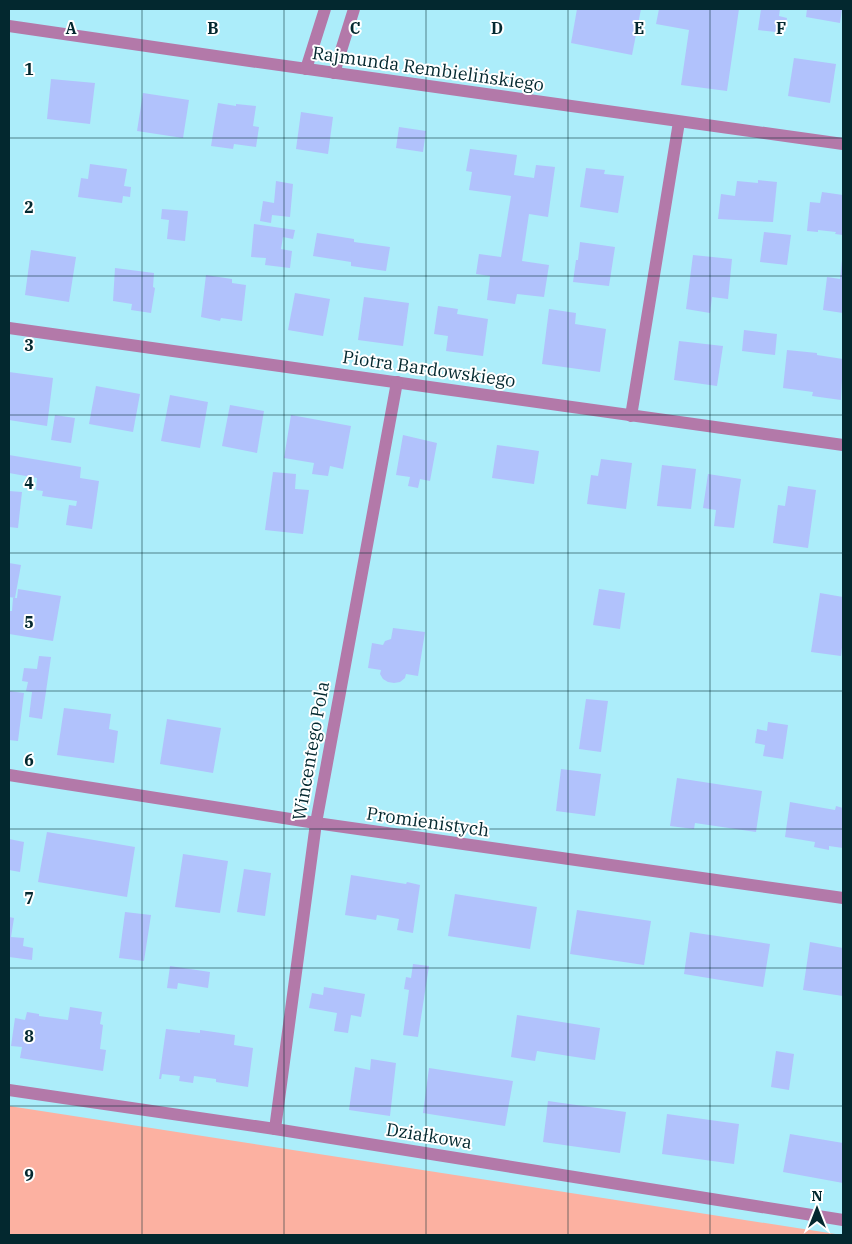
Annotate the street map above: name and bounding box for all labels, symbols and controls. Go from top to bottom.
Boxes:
text: A [65,18,77,38]
text: B [207,18,219,38]
text: C [350,18,360,38]
text: D [491,18,503,38]
text: E [634,18,644,38]
text: F [776,18,786,38]
street label: Rajmunda Rembielińskiego [311,41,545,96]
text: 1 [24,59,34,79]
text: 2 [24,197,34,217]
text: 3 [24,335,34,355]
street label: Piotra Bardowskiego [341,345,517,392]
text: 4 [24,473,34,493]
text: 5 [24,612,34,632]
street label: Wincentego Pola [287,679,334,822]
text: 6 [24,750,34,770]
street label: Promienistych [365,802,491,842]
text: 7 [24,888,34,908]
text: 8 [24,1026,34,1046]
street label: Działkowa [384,1117,474,1154]
text: 9 [24,1165,34,1185]
north arrow [792,1184,842,1234]
text: N [811,1187,823,1205]

